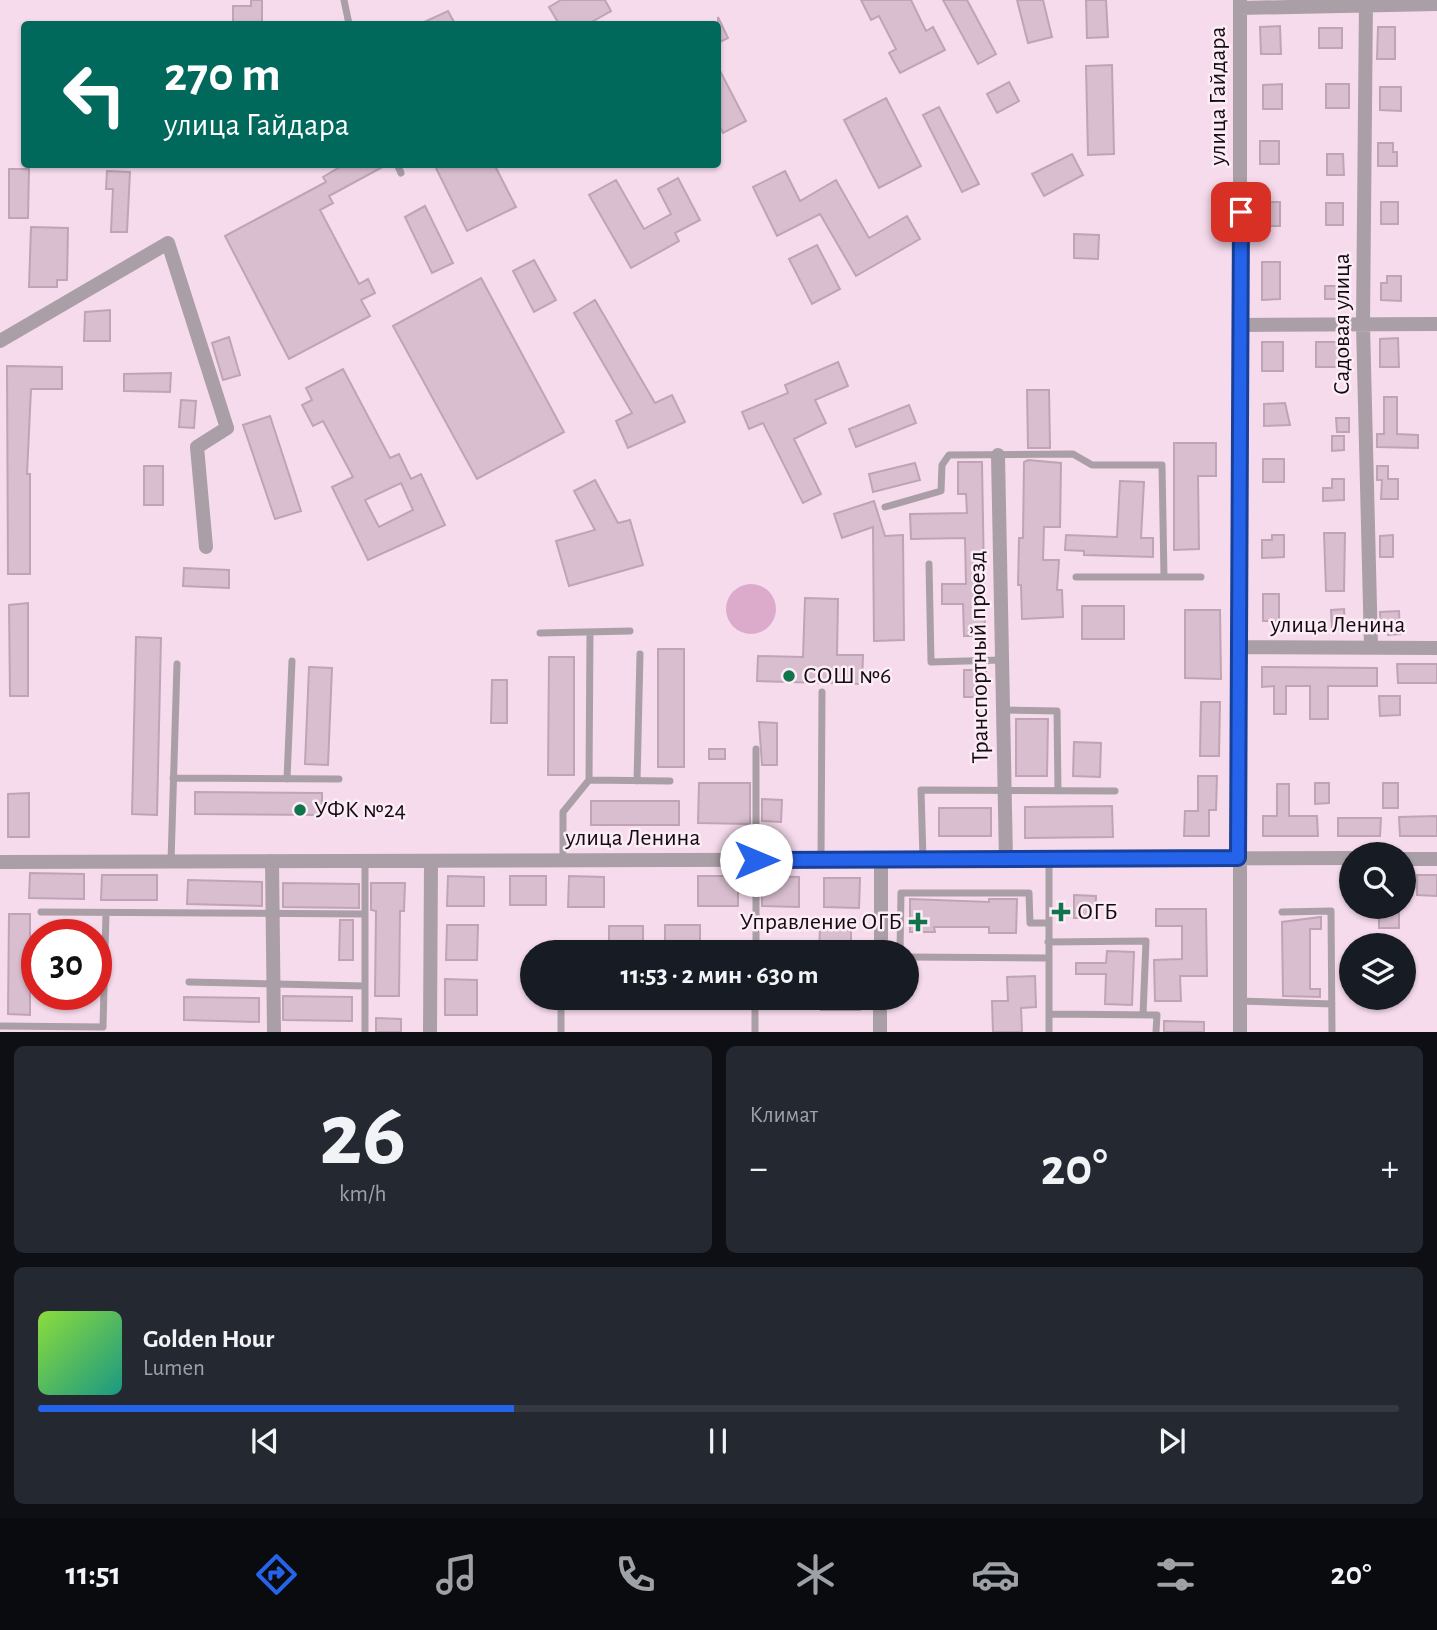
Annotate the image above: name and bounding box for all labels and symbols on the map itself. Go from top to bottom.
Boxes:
street label: улица Гайдара [1206,26,1230,167]
pin [1211,182,1271,242]
street label: Садовая улица [1330,253,1354,395]
street label: Транспортный проезд [965,551,993,763]
street label: улица Ленина [1270,613,1405,637]
place label: СОШ №6 [803,664,891,688]
marker: СОШ №6 [781,668,797,684]
place label: УФК №24 [314,798,406,822]
marker: УФК №24 [292,802,308,818]
position arrow [719,823,793,897]
street label: улица Ленина [565,826,700,850]
place label: ОГБ [1077,900,1118,924]
marker: ОГБ [1051,902,1071,922]
place label: Управление ОГБ [740,910,902,934]
marker: Управление ОГБ [908,912,928,932]
speed limit sign: 30 [21,919,112,1010]

